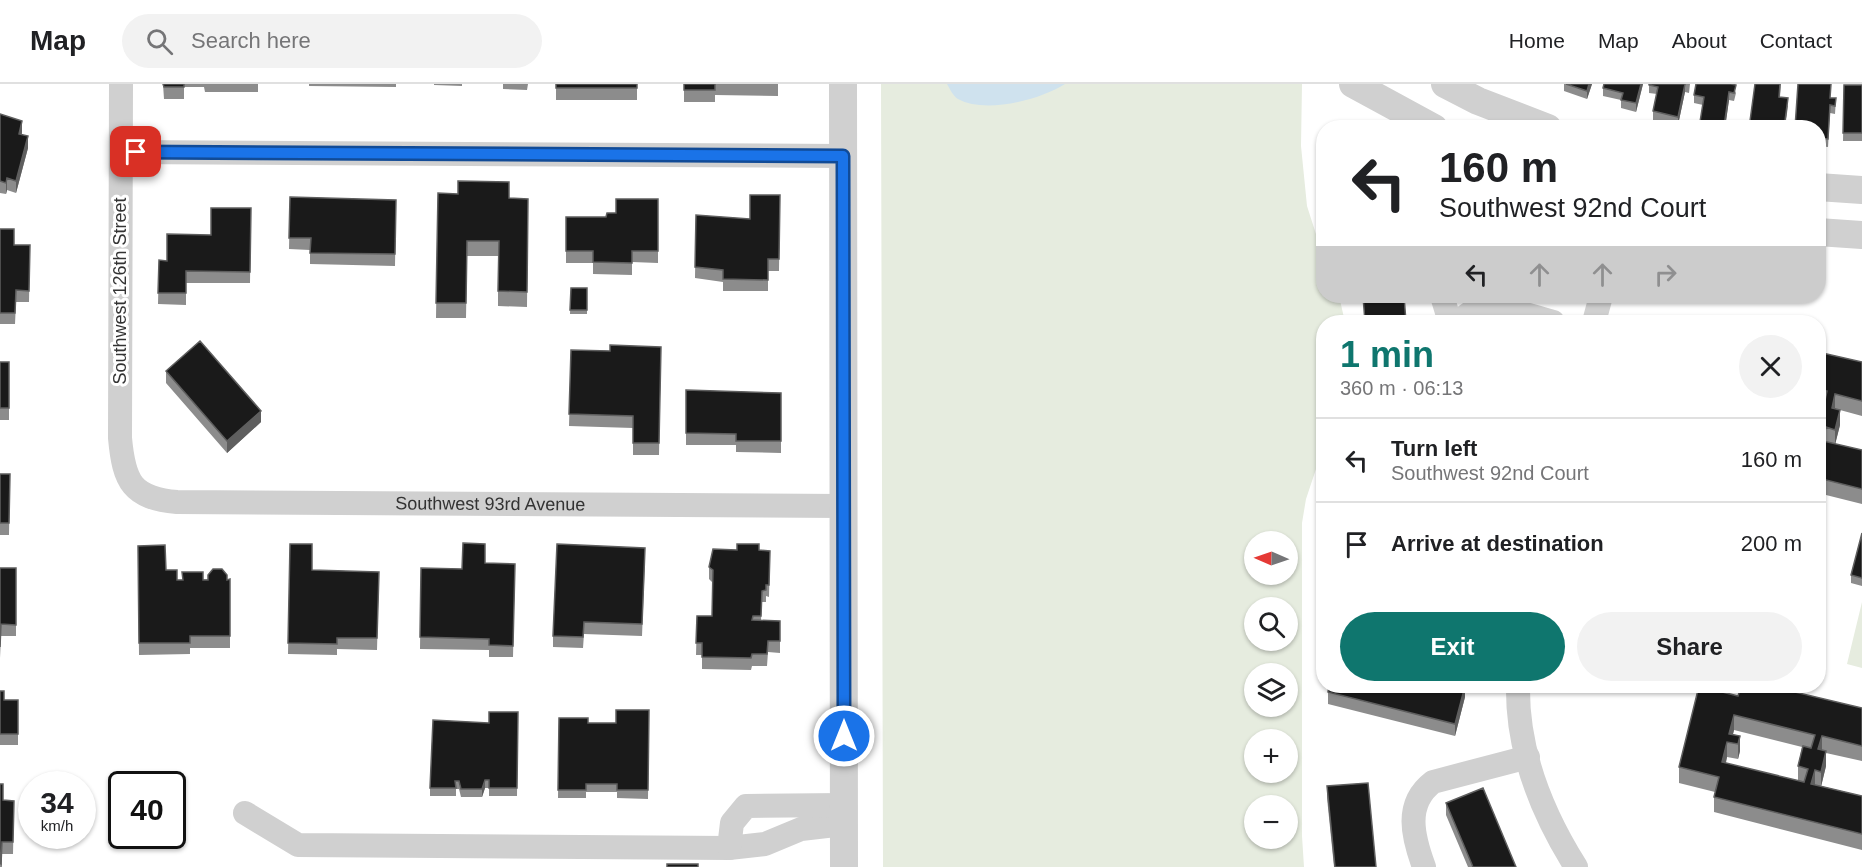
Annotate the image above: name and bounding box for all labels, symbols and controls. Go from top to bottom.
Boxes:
search box [122,14,542,68]
text: Map [30,25,86,56]
icon: search [143,25,176,58]
text: Search here [191,28,311,53]
text: Home [1509,29,1565,52]
text: Map [1598,29,1639,52]
text: About [1672,29,1727,52]
text: Contact [1760,29,1832,52]
pin [110,126,161,177]
icon: arrive [119,135,152,168]
icon: left [1340,144,1418,222]
text: 160 m [1439,144,1558,191]
text: Southwest 92nd Court [1439,193,1706,223]
street label: Southwest 126th Street [110,197,130,385]
icon: left [1460,258,1493,291]
icon: ahead [1523,258,1556,291]
icon: ahead [1586,258,1619,291]
icon: right [1649,258,1682,291]
text: 1 min [1340,334,1434,375]
button: close [1739,335,1802,398]
text: 360 m · 06:13 [1340,377,1463,399]
text: Turn left [1391,436,1477,461]
icon: left [1340,444,1373,477]
text: 160 m [1741,447,1802,472]
text: Southwest 92nd Court [1391,462,1589,484]
street label: Southwest 93rd Avenue [395,493,585,514]
icon: arrive [1340,528,1373,561]
north arrow [1244,531,1298,585]
map controls [1244,531,1298,849]
text: Arrive at destination [1391,531,1604,556]
text: 200 m [1741,531,1802,556]
button: search [1244,597,1298,651]
button: Exit [1340,612,1565,681]
button: Share [1577,612,1802,681]
button: layers [1244,663,1298,717]
position arrow [812,704,876,768]
button: + [1244,729,1298,783]
speed limit sign: 40 [108,771,186,849]
text: 34 [40,786,74,819]
button: − [1244,795,1298,849]
text: km/h [41,817,73,834]

